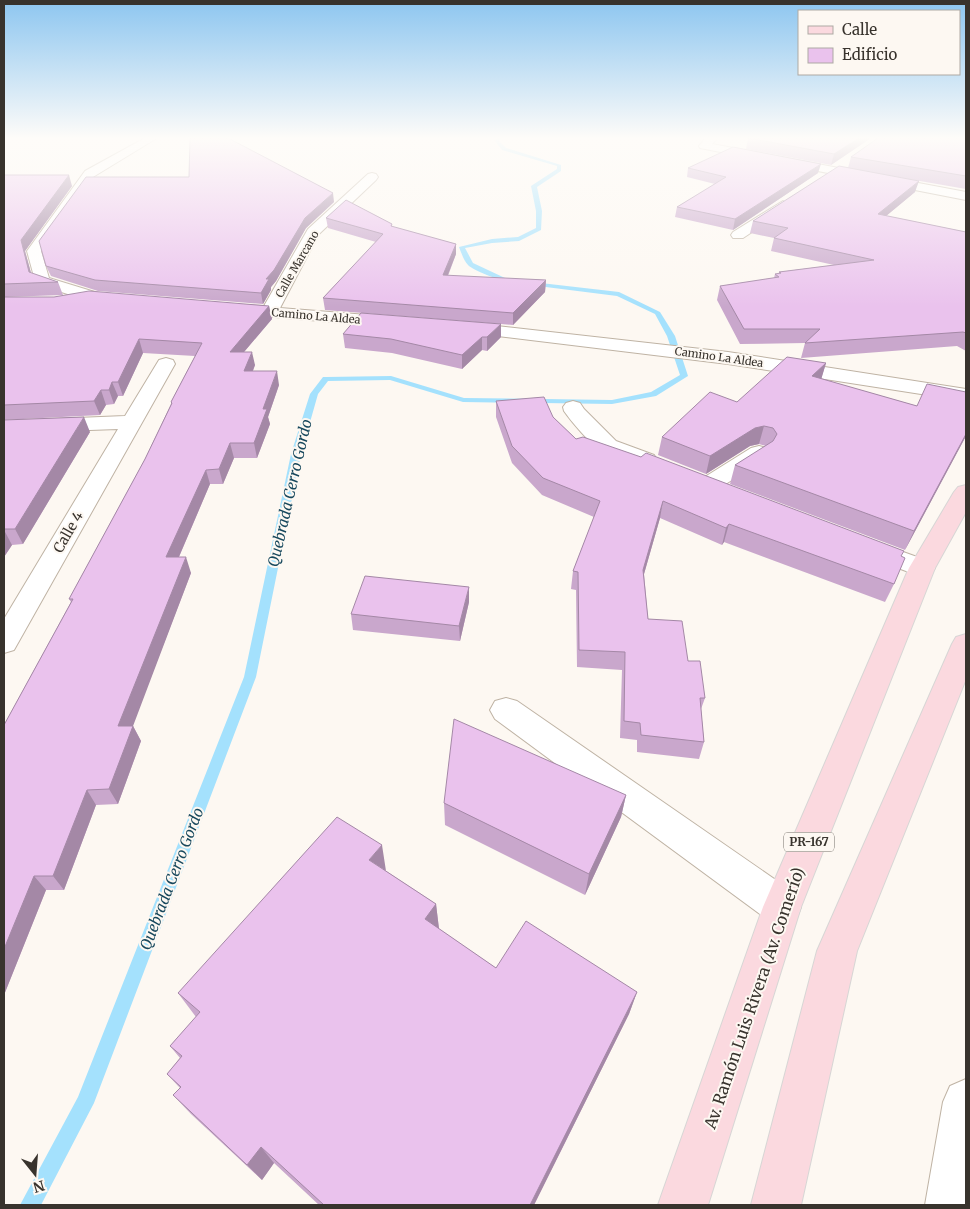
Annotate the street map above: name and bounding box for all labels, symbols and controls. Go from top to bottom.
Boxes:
legend [798,10,960,75]
text: Calle [842,20,877,39]
text: Edificio [842,45,898,64]
street label: Calle Marcano [272,228,322,300]
street label: Camino La Aldea [271,305,361,327]
street label: Camino La Aldea [674,344,764,370]
water label: Quebrada Cerro Gordo [263,417,316,569]
street label: Calle 4 [49,508,87,556]
water label: Quebrada Cerro Gordo [136,805,207,953]
road number: PR-167 [784,832,834,852]
street label: Av. Ramón Luis Rivera (Av. Comerío) [699,865,808,1132]
north arrow [10,1149,60,1199]
text: N [31,1176,47,1197]

